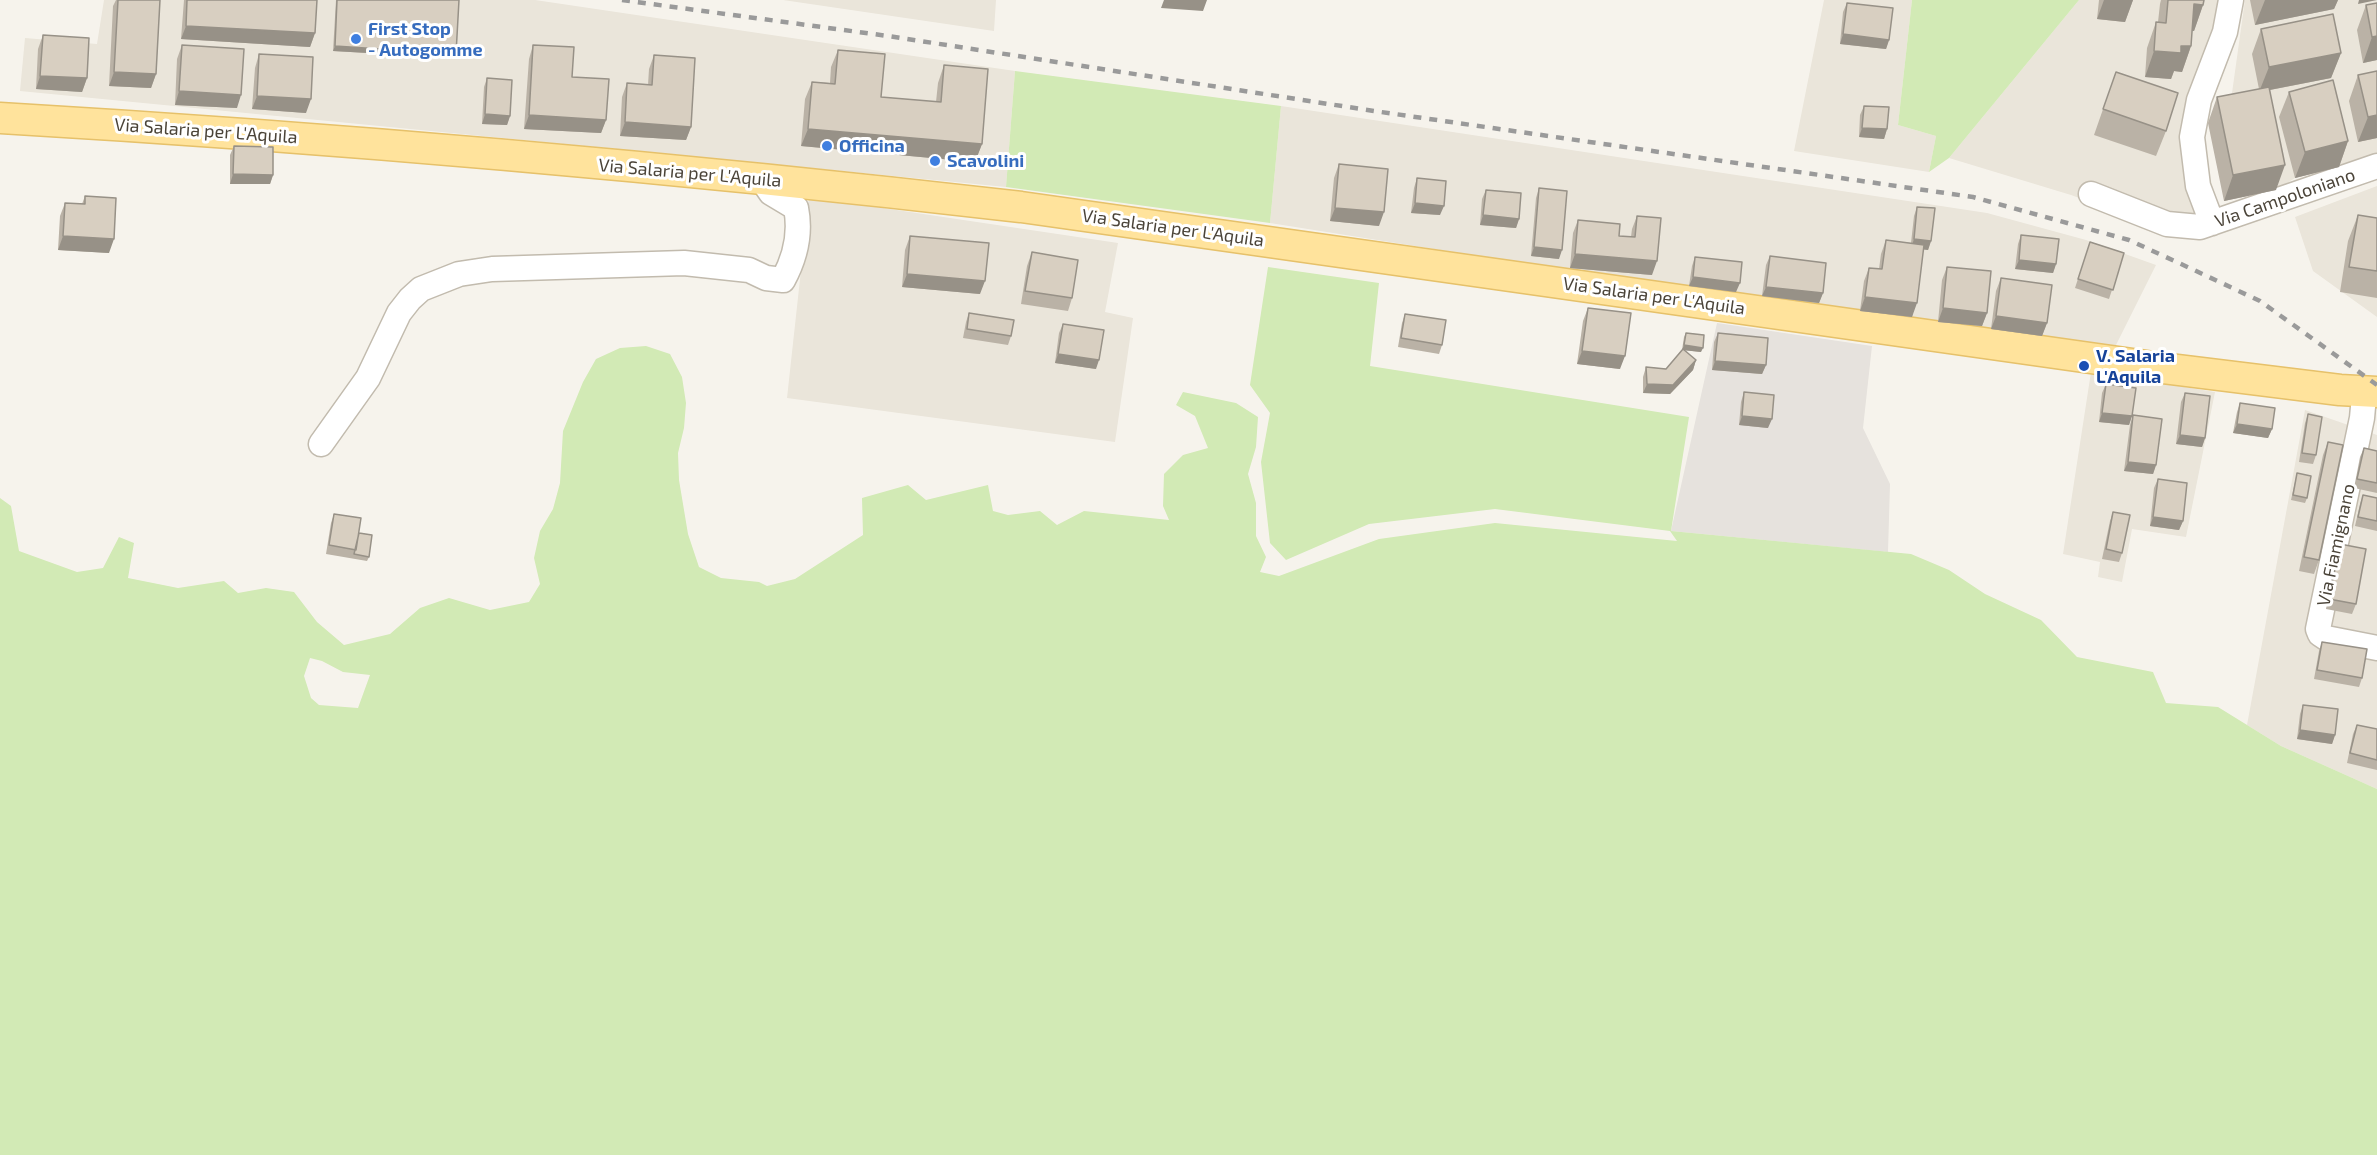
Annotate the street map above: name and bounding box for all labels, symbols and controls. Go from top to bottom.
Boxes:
place label: First Stop - Autogomme [368,18,483,60]
marker: First Stop - Autogomme [349,32,363,46]
street label: Via Salaria per L'Aquila [114,114,298,148]
place label: Officina [839,135,905,157]
marker: Officina [820,139,834,153]
place label: Scavolini [947,150,1024,172]
street label: Via Salaria per L'Aquila [598,154,782,192]
marker: Scavolini [928,154,942,168]
street label: Via Campoloniano [2212,164,2358,232]
street label: Via Salaria per L'Aquila [1081,205,1265,251]
street label: Via Salaria per L'Aquila [1562,273,1746,319]
place label: V. Salaria L'Aquila [2096,345,2175,388]
marker: V. Salaria L'Aquila [2077,359,2091,373]
street label: Via Fiamignano [2312,482,2360,608]

